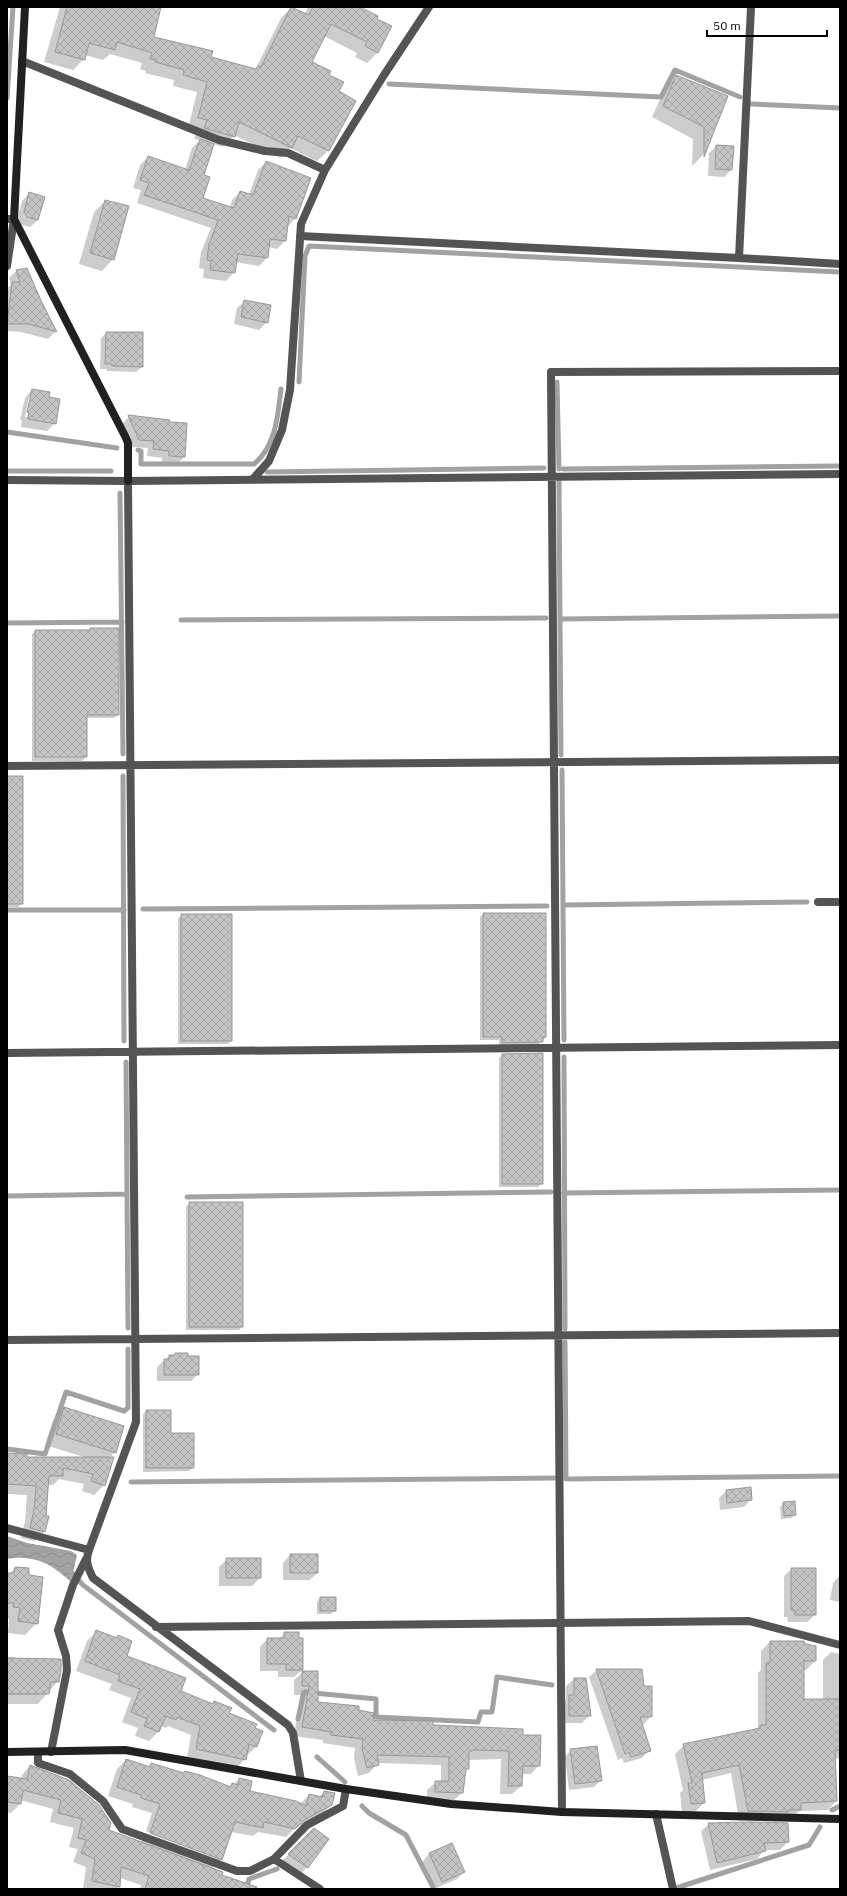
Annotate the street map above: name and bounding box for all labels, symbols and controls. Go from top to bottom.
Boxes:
scale bar [707,12,827,38]
text: 50 m [713,18,741,33]

